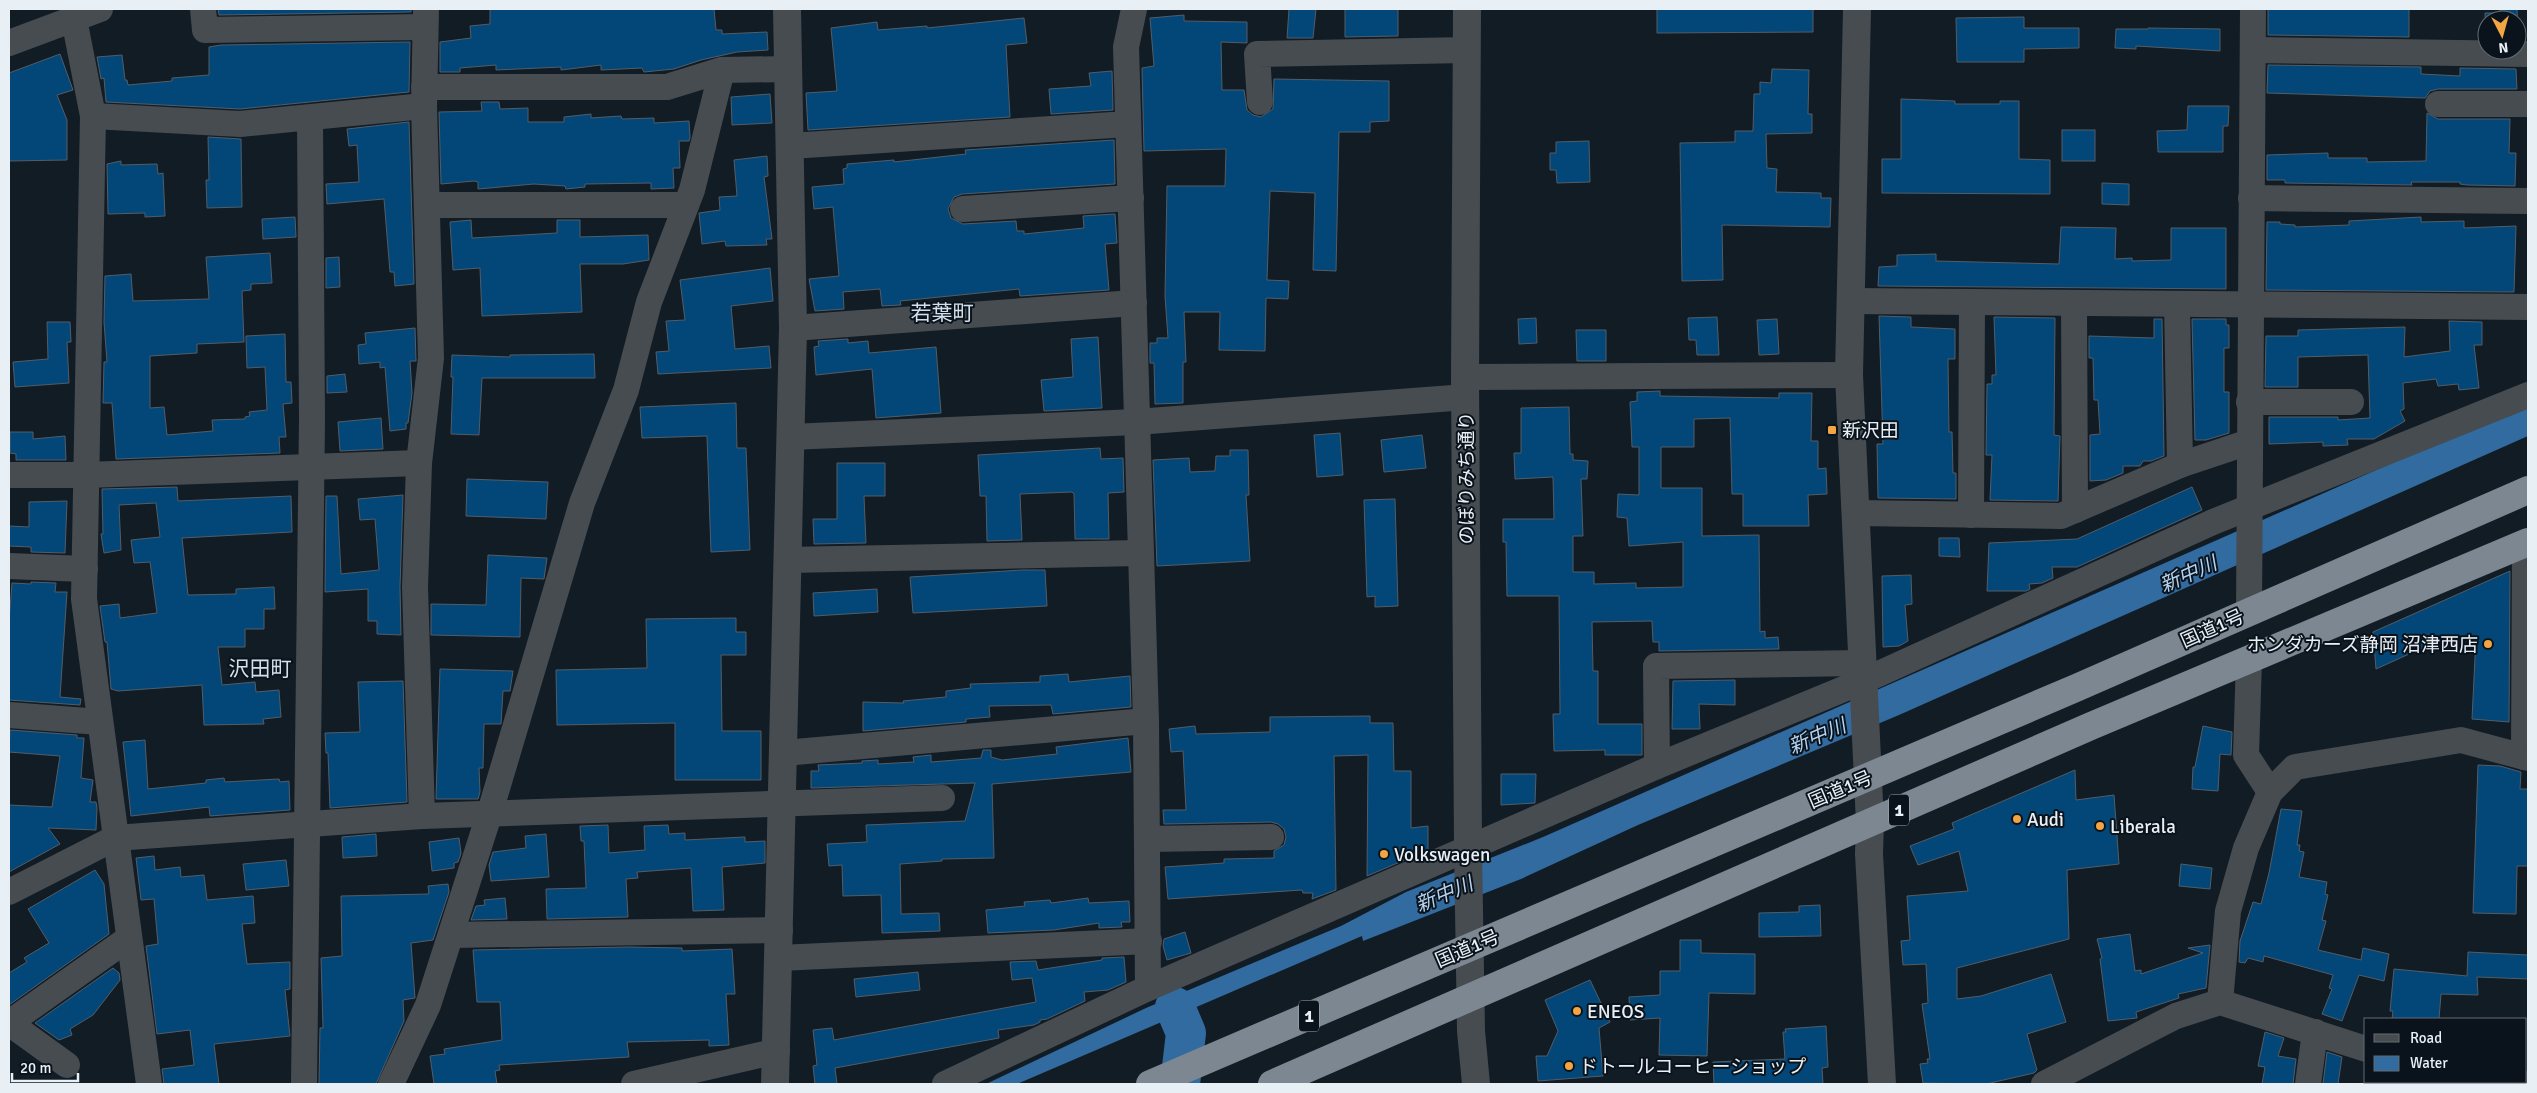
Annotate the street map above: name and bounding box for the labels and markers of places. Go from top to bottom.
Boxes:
place label: 新沢田 [1842,419,1899,443]
marker: 新沢田 [1826,424,1838,436]
place label: ホンダカーズ静岡 沼津西店 [2247,633,2478,657]
marker: ホンダカーズ静岡 沼津西店 [2482,638,2494,650]
place label: Audi [2027,808,2064,832]
marker: Audi [2011,813,2023,825]
place label: Liberala [2110,815,2176,839]
marker: Liberala [2094,820,2106,832]
place label: Volkswagen [1394,843,1490,867]
marker: Volkswagen [1378,848,1390,860]
place label: ENEOS [1587,1000,1644,1024]
marker: ENEOS [1571,1005,1583,1017]
place label: ドトールコーヒーショップ [1579,1055,1806,1079]
marker: ドトールコーヒーショップ [1563,1060,1575,1072]

